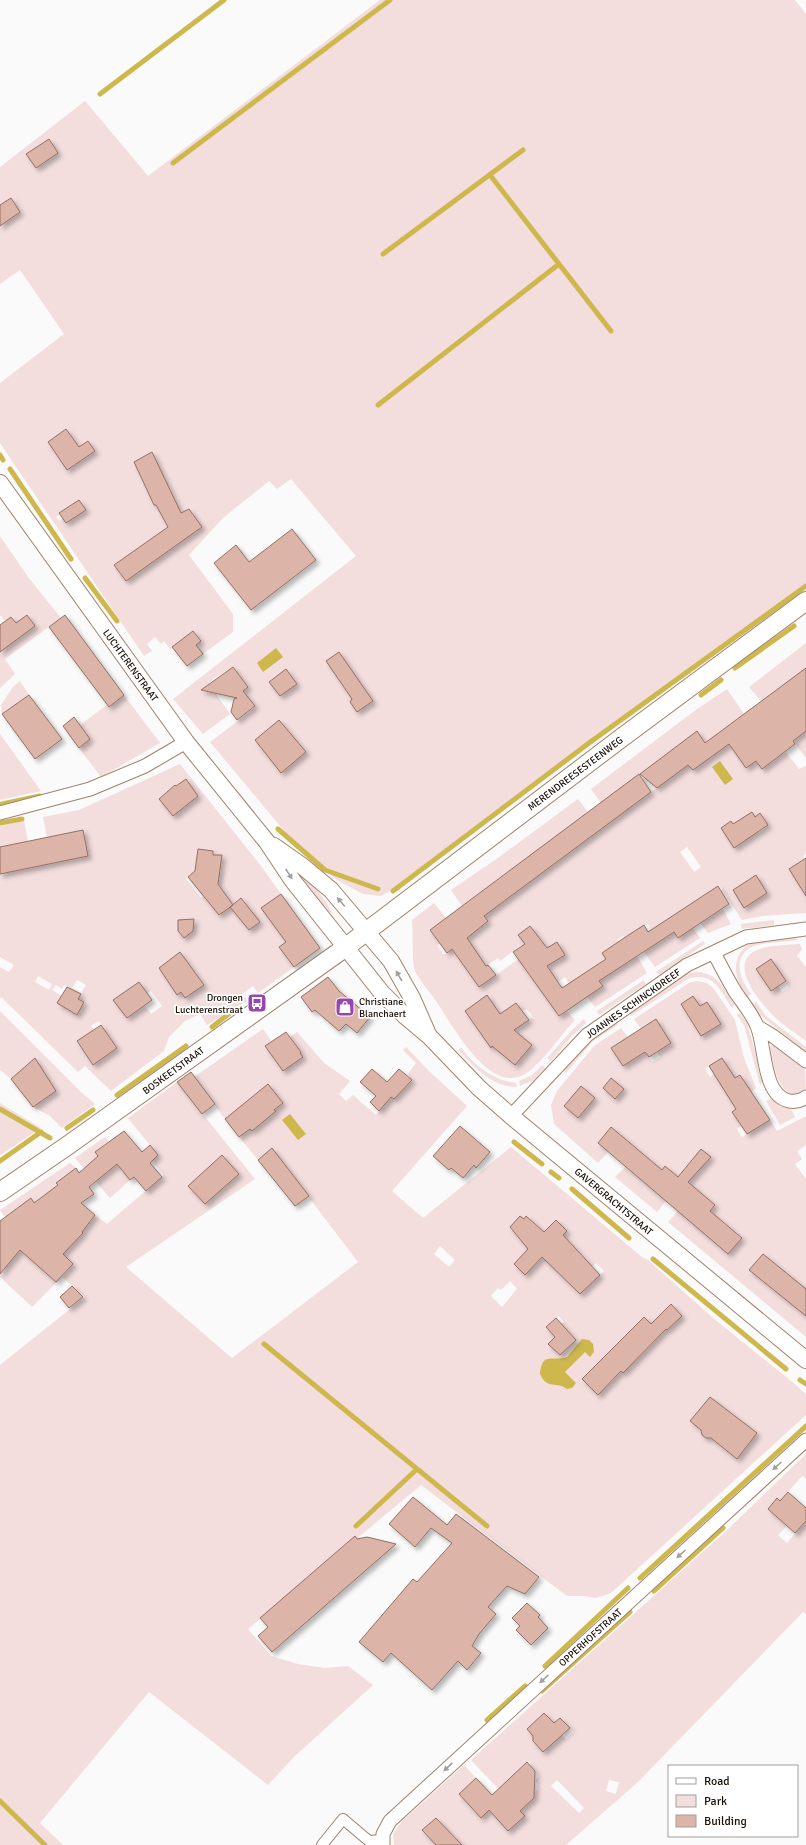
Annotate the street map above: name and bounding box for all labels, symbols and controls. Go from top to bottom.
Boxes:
street label: LUCHTERENSTRAAT [100,627,160,704]
street label: MERENDREESESTEENWEG [526,734,626,814]
one-way arrow [285,869,293,879]
one-way arrow [337,897,346,907]
street label: JOANNES SCHINCKDREEF [584,966,683,1041]
one-way arrow [396,970,403,982]
place label: Drongen Luchterenstraat [175,992,243,1016]
bus stop icon: Drongen Luchterenstraat [246,992,268,1014]
shop icon: Christiane Blanchaert [334,996,356,1018]
place label: Christiane Blanchaert [359,996,407,1020]
street label: BOSKEETSTRAAT [140,1044,207,1097]
street label: GAVERGRACHTSTRAAT [572,1166,655,1238]
one-way arrow [772,1461,782,1471]
one-way arrow [676,1549,686,1559]
street label: OPPERHOFSTRAAT [557,1606,625,1669]
one-way arrow [539,1674,549,1684]
one-way arrow [443,1762,453,1772]
legend [668,1765,798,1837]
text: Road [704,1774,730,1789]
text: Park [704,1794,727,1809]
text: Building [704,1814,747,1829]

